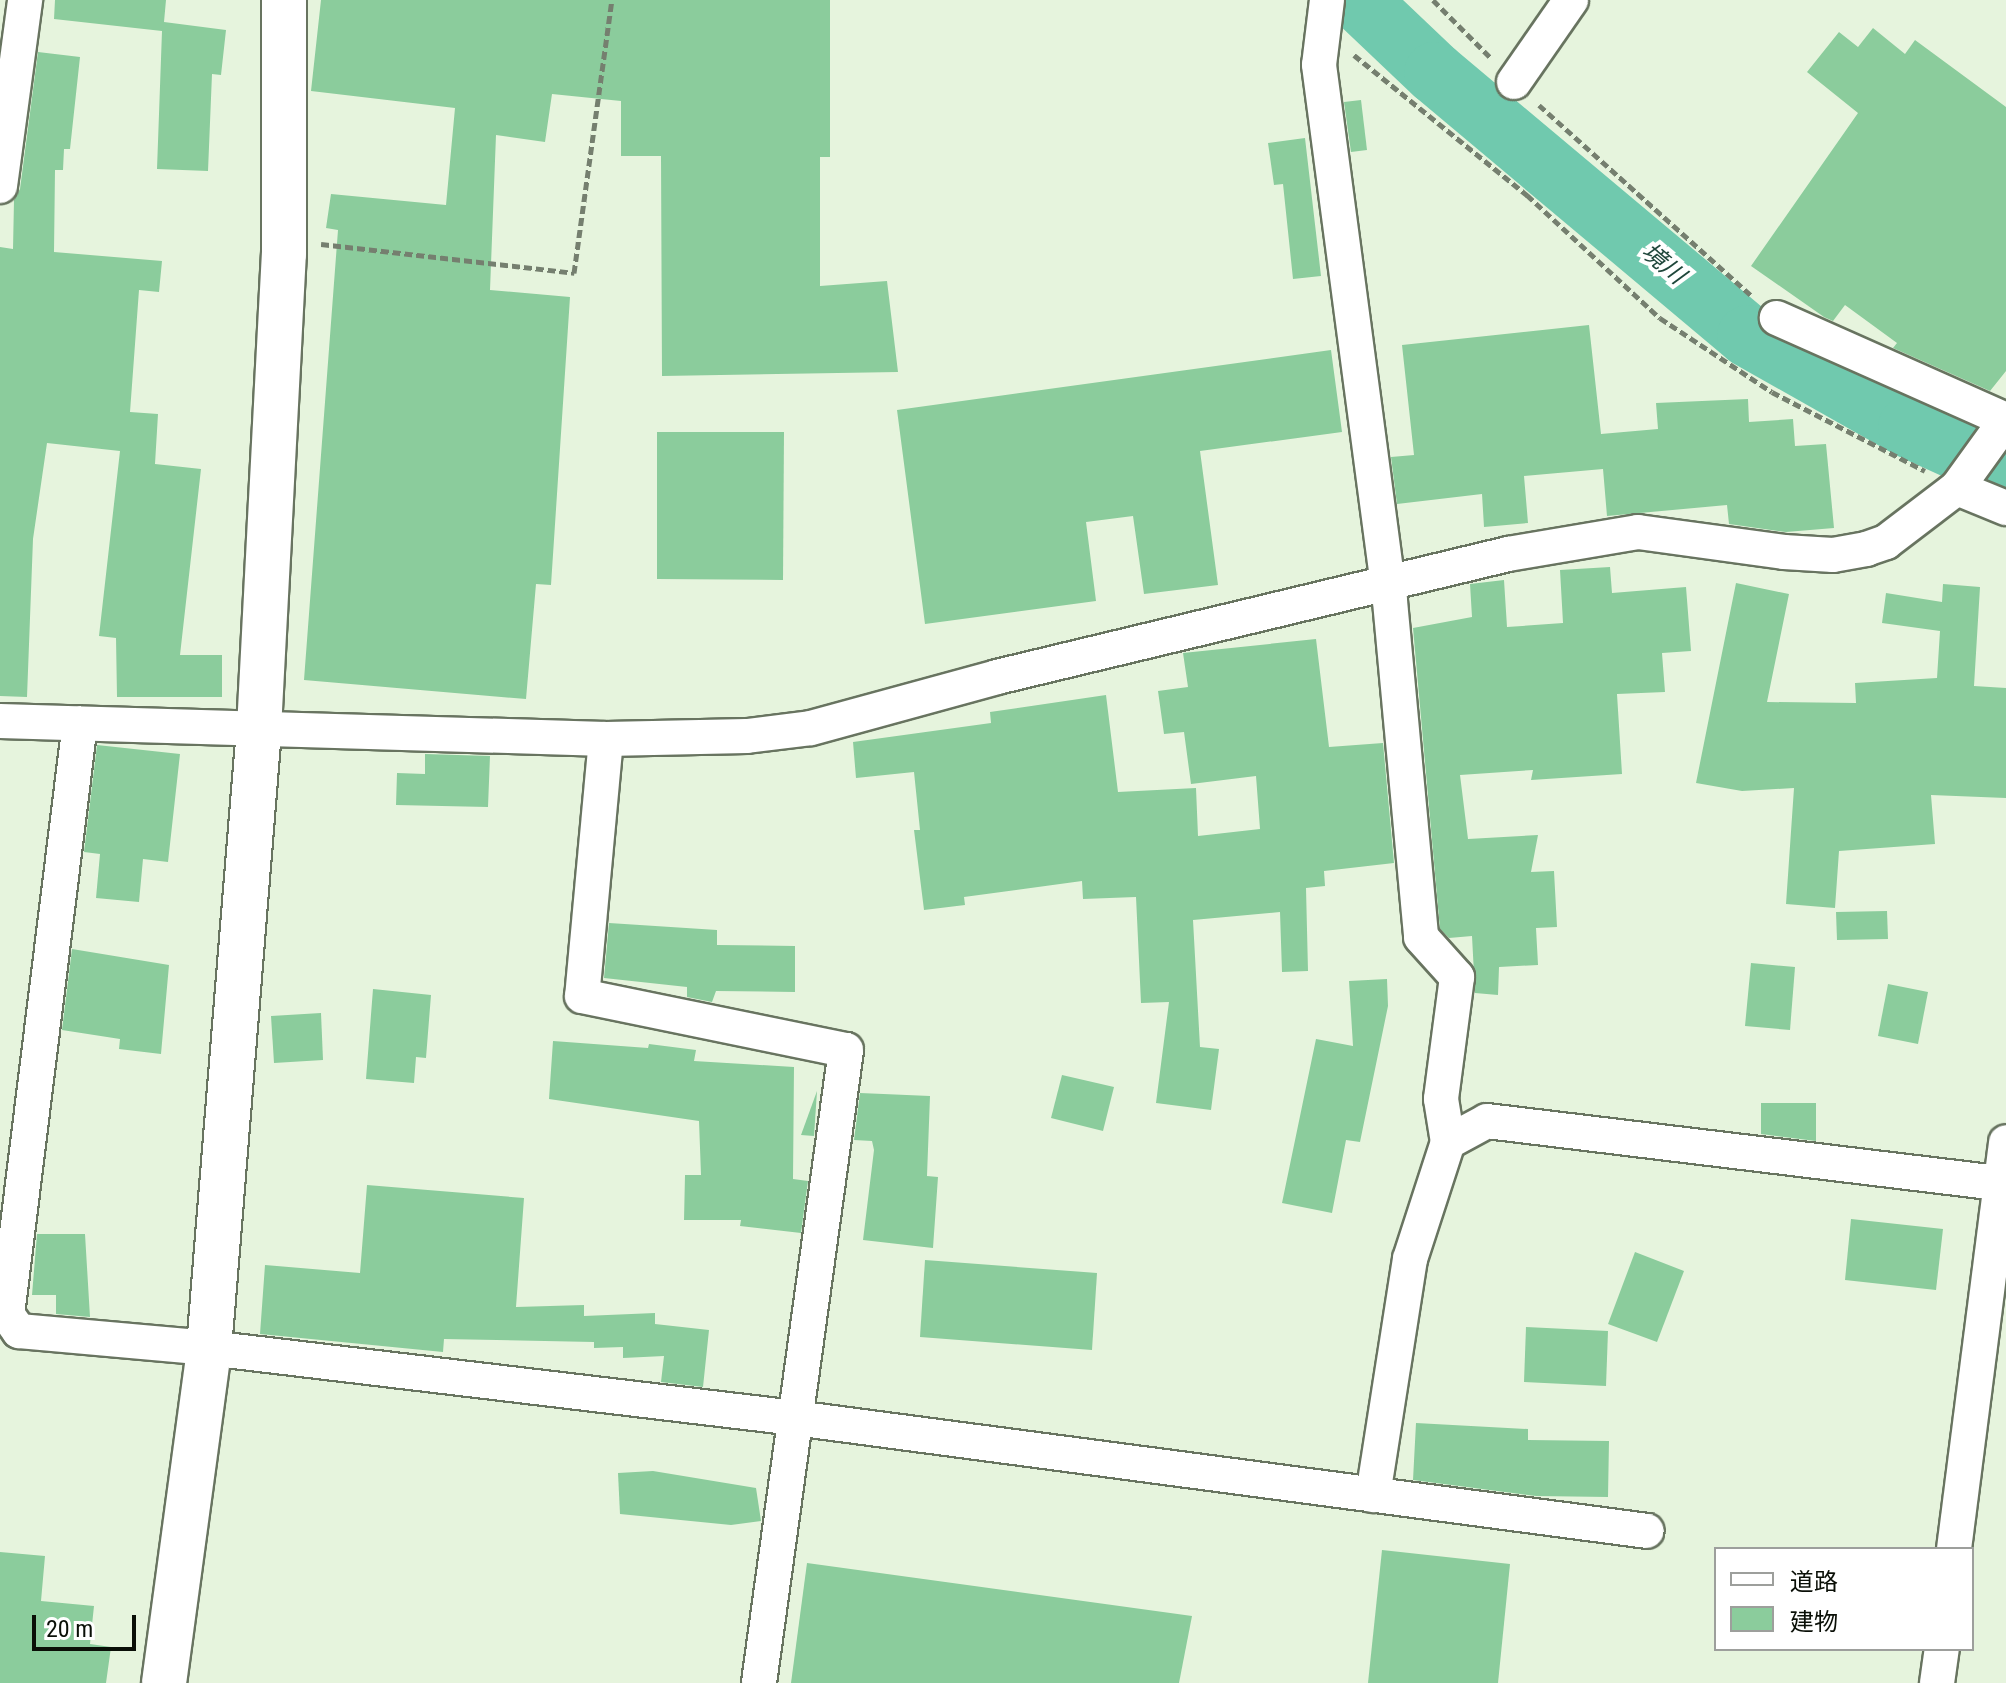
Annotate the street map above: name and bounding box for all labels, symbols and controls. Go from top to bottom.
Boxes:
water label: 境川 [1635,238,1691,290]
legend [1714,1547,1974,1651]
text: 道路 [1790,1568,1838,1596]
scale bar [36,1599,140,1649]
text: 建物 [1790,1608,1838,1636]
text: 20 m [46,1615,93,1643]

